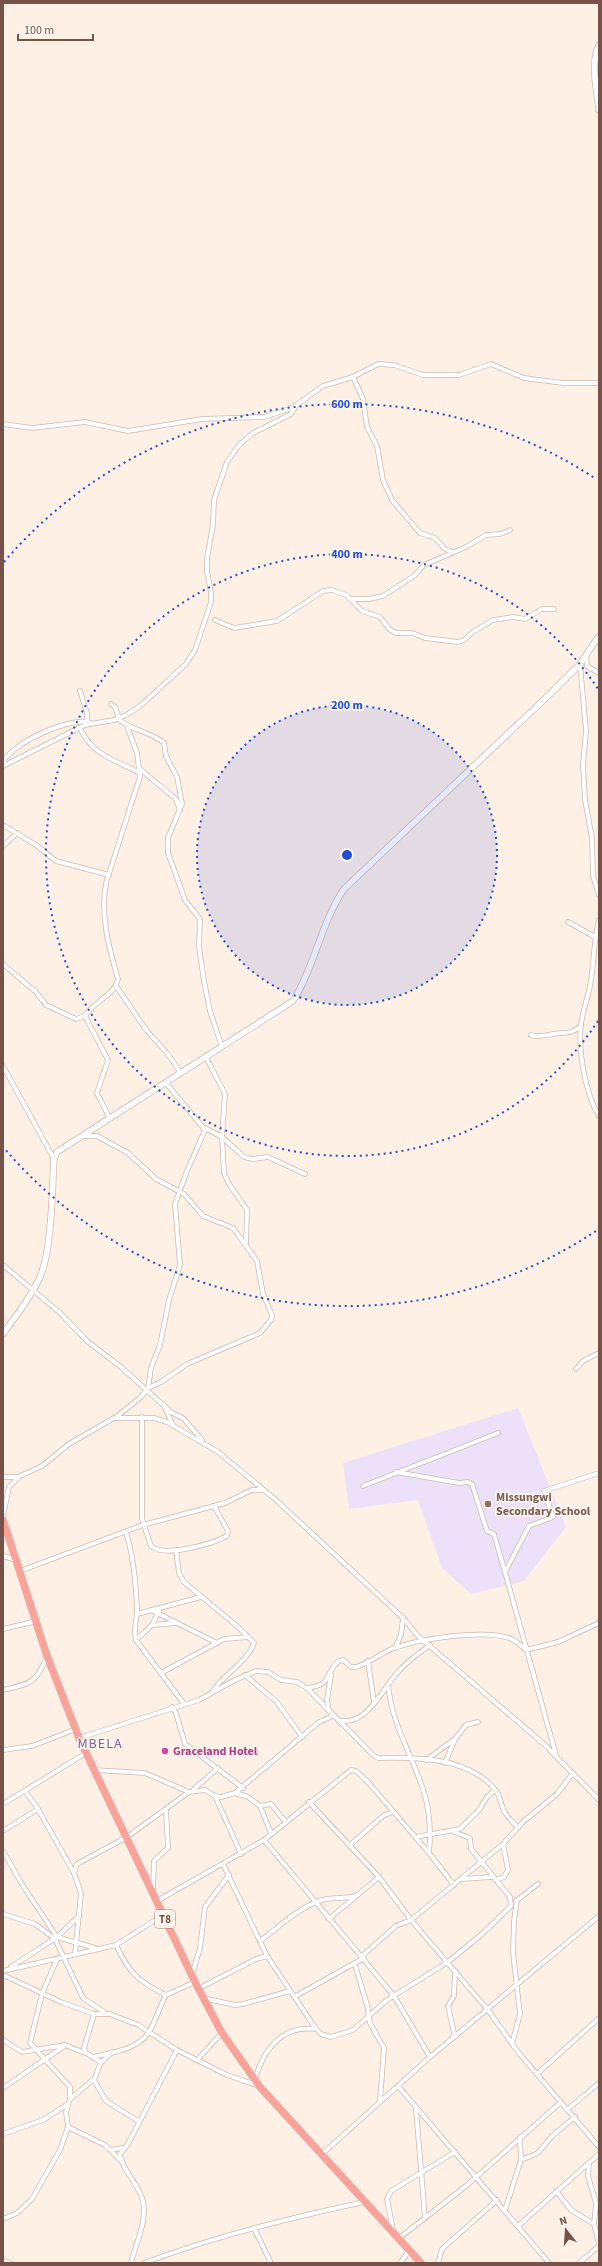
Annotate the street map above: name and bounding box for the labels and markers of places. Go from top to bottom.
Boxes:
centre of rings [340,848,354,862]
place label: Missungwi Secondary School [496,1489,591,1520]
marker: Missungwi Secondary School [483,1499,493,1509]
place label: Graceland Hotel [173,1743,258,1760]
marker: Graceland Hotel [160,1746,170,1756]

